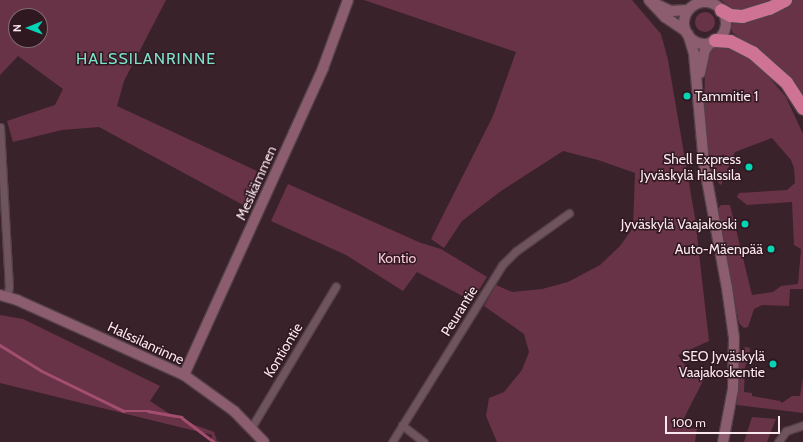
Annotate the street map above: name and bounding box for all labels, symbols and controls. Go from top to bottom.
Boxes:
north arrow [8,8,48,48]
text: N [10,24,24,32]
district label: HALSSILANRINNE [76,49,216,69]
place label: Tammitie 1 [695,88,758,104]
marker: Tammitie 1 [682,91,692,101]
street label: Mesikämmen [232,143,280,223]
place label: Shell Express Jyväskylä Halssila [640,151,741,184]
marker: Shell Express Jyväskylä Halssila [744,162,754,172]
place label: Jyväskylä Vaajakoski [621,216,737,232]
marker: Jyväskylä Vaajakoski [740,219,750,229]
place label: Auto-Mäenpää [675,241,763,257]
marker: Auto-Mäenpää [766,244,776,254]
park label: Kontio [378,250,416,266]
street label: Peurantie [437,283,481,339]
street label: Halssilanrinne [105,318,187,368]
street label: Kontiontie [260,320,306,380]
place label: SEO Jyväskylä Vaajakoskentie [679,348,765,380]
marker: SEO Jyväskylä Vaajakoskentie [768,359,778,369]
scale bar [667,408,782,434]
text: 100 m [672,415,706,430]

